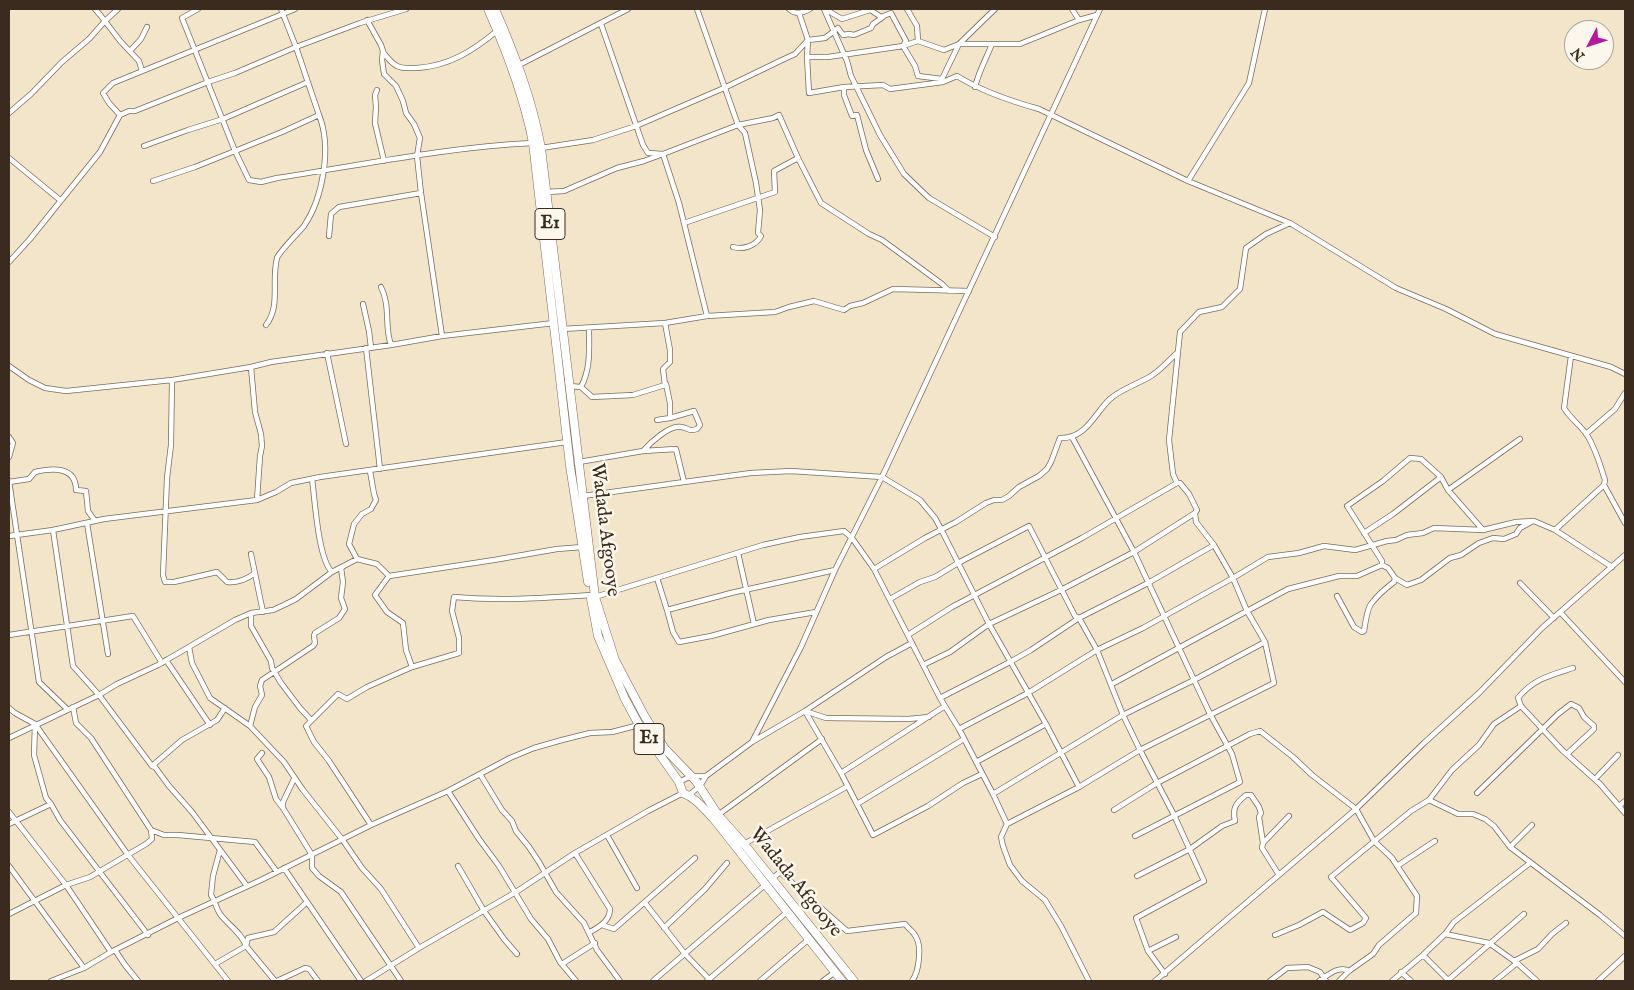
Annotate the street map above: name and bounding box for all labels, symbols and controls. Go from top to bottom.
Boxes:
north arrow [1564,20,1614,70]
text: N [1567,44,1589,64]
road number: E1 [535,208,565,240]
street label: Wadada Afgooye [585,462,623,598]
road number: E1 [634,724,664,754]
street label: Wadada Afgooye [744,824,846,942]

